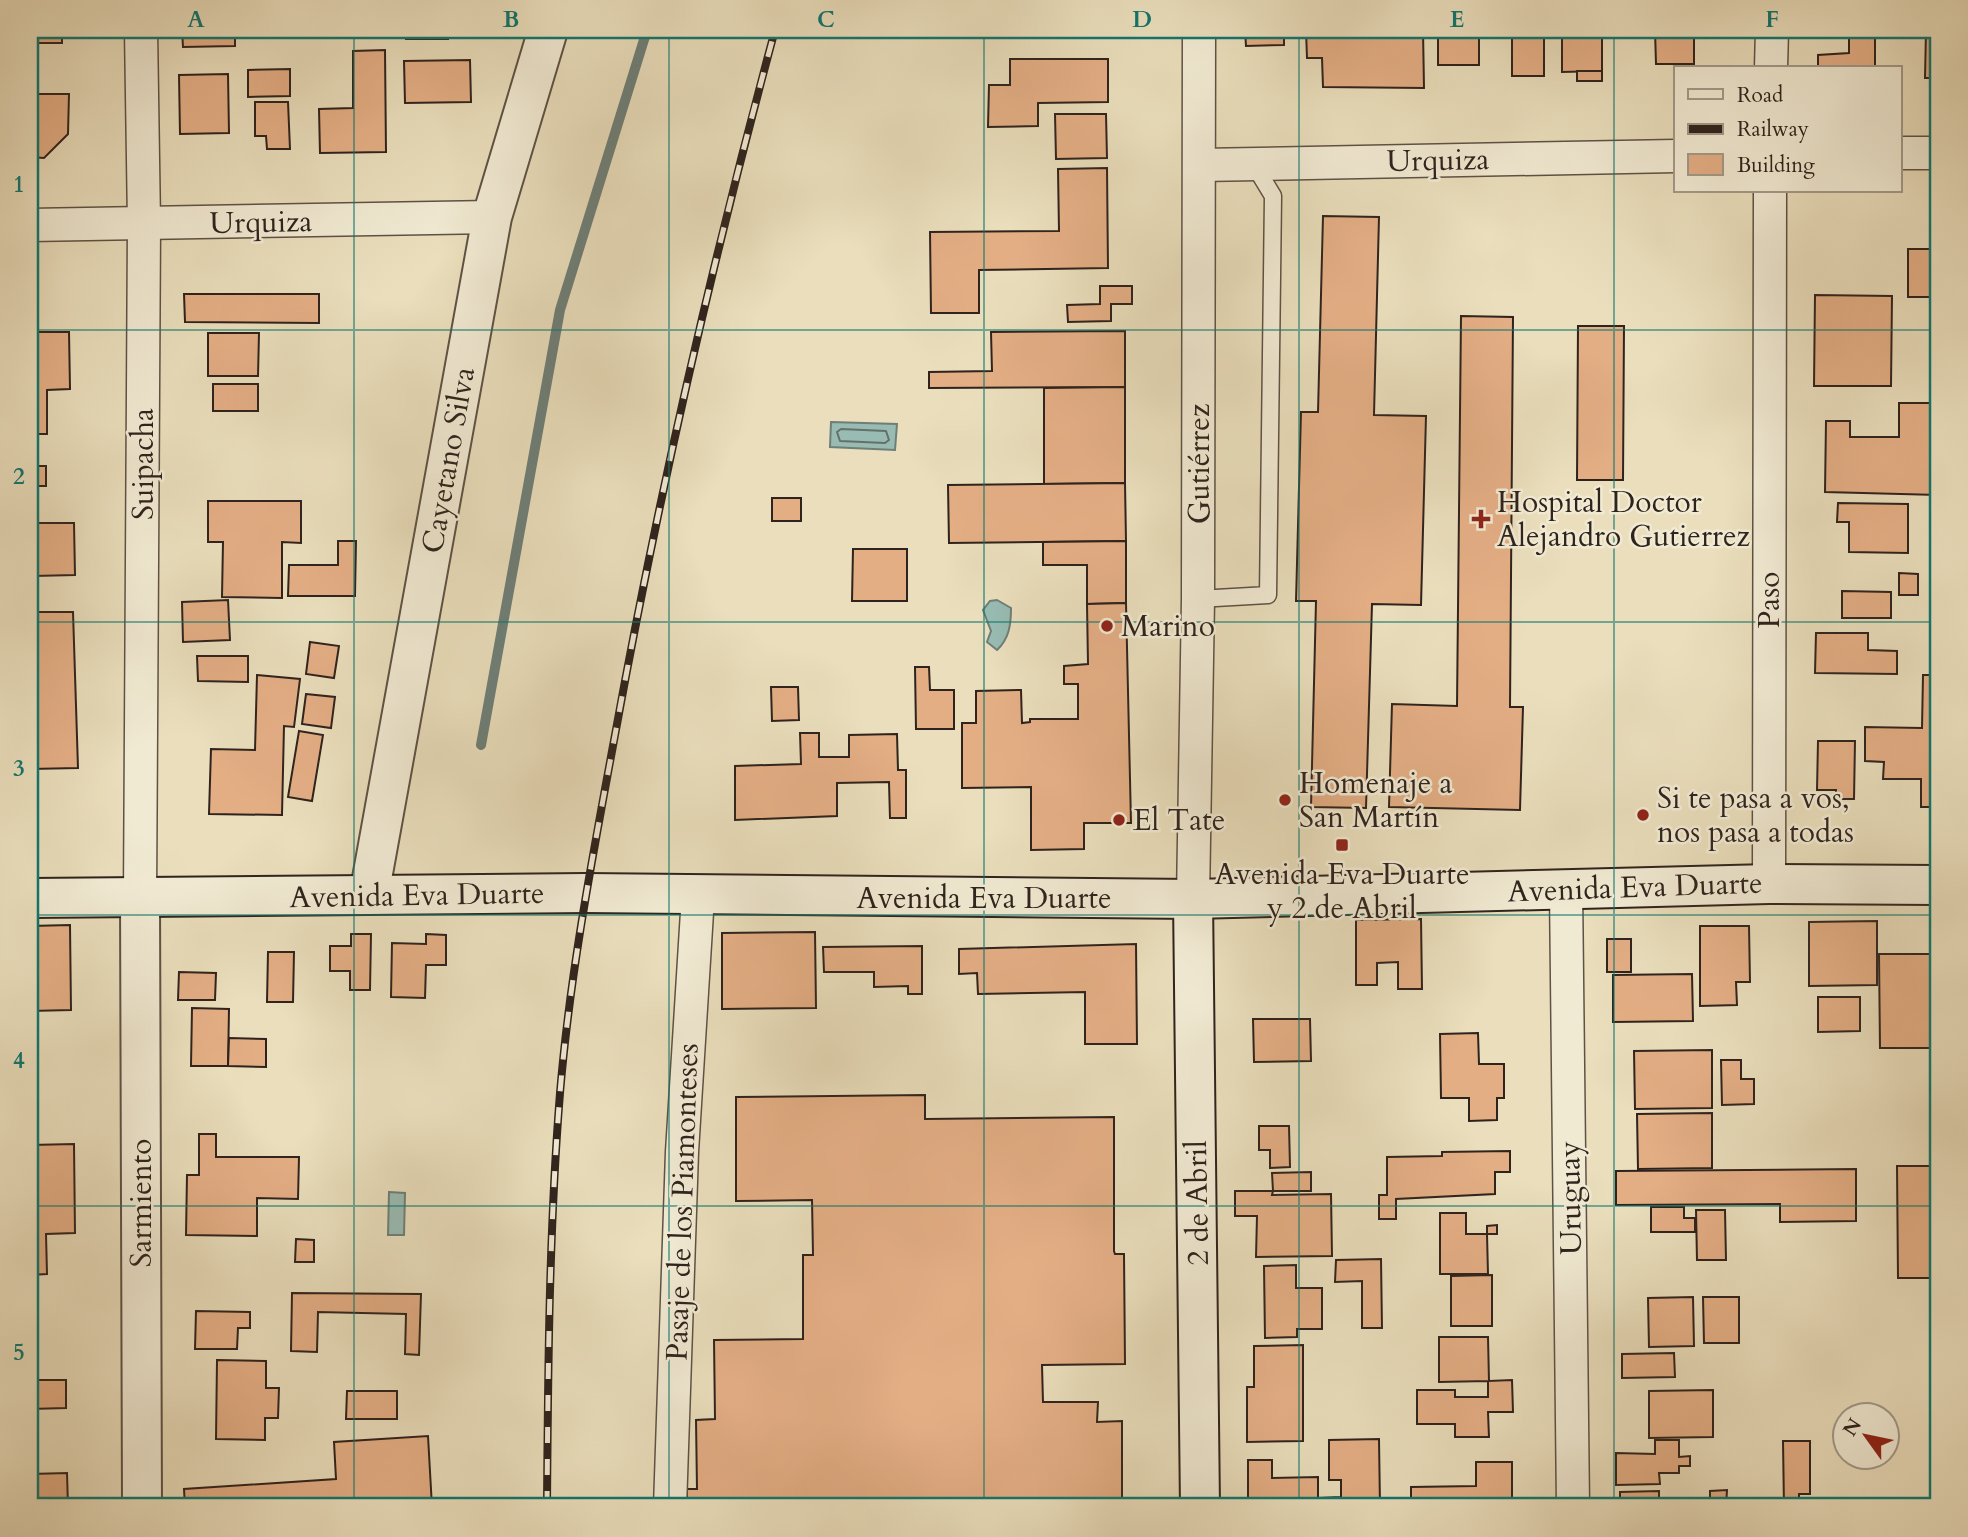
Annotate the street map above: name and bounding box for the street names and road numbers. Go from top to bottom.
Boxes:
street label: Urquiza [1386,139,1490,182]
street label: Urquiza [209,201,313,244]
street label: Cayetano Silva [412,364,485,556]
street label: Gutiérrez [1179,403,1220,524]
street label: Suipacha [123,408,164,520]
street label: Paso [1749,572,1790,628]
street label: Avenida Eva Duarte [1507,863,1763,912]
street label: Avenida Eva Duarte [289,873,545,918]
street label: Avenida Eva Duarte [856,878,1112,919]
street label: Pasaje de los Piamonteses [656,1042,709,1362]
street label: Sarmiento [121,1138,162,1268]
street label: 2 de Abril [1176,1140,1219,1266]
street label: Uruguay [1549,1140,1592,1255]

